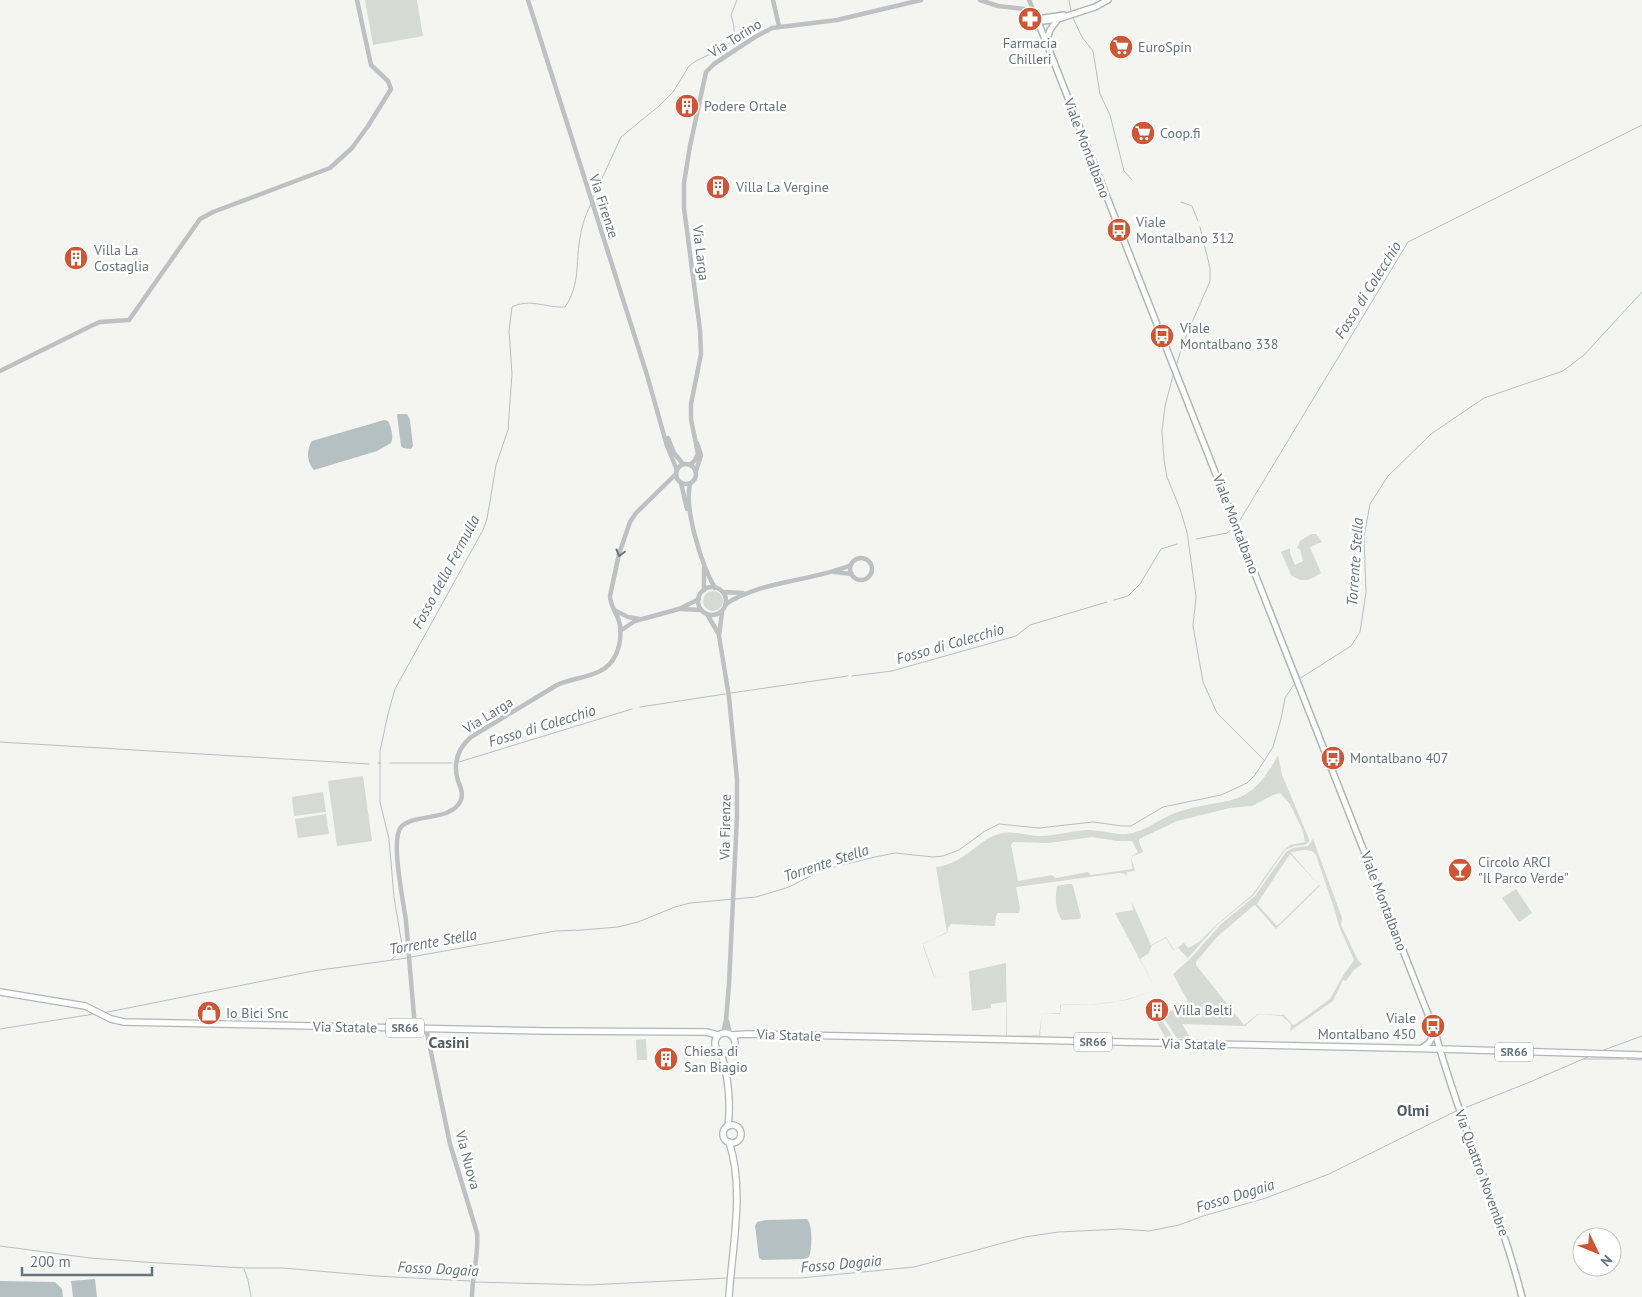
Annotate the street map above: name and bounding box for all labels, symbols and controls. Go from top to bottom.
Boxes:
pharmacy icon: Farmacia Chilleri [1017,6,1043,32]
street label: Via Torino [704,15,765,62]
place label: Farmacia Chilleri [1003,34,1057,68]
supermarket icon: EuroSpin [1108,34,1134,60]
place label: EuroSpin [1138,38,1192,56]
building icon: Podere Ortale [674,93,700,119]
street label: Viale Montalbano [1059,95,1114,200]
place label: Podere Ortale [704,97,787,115]
supermarket icon: Coop.fi [1130,120,1156,146]
place label: Coop.fi [1160,124,1200,142]
street label: Via Firenze [585,171,623,240]
building icon: Villa La Vergine [705,174,731,200]
place label: Villa La Vergine [735,178,829,196]
place label: Viale Montalbano 312 [1135,213,1234,247]
bus stop icon: Viale Montalbano 312 [1106,217,1132,243]
street label: Via Larga [689,223,713,282]
water label: Fosso di Colecchio [1330,238,1405,342]
place label: Villa La Costaglia [93,241,149,275]
building icon: Villa La Costaglia [63,245,89,271]
place label: Viale Montalbano 338 [1179,319,1278,353]
bus stop icon: Viale Montalbano 338 [1149,323,1175,349]
street label: Viale Montalbano [1208,471,1263,576]
water label: Fosso della Fermulla [408,511,484,632]
water label: Torrente Stella [1342,516,1367,607]
one-way arrow [615,548,625,556]
water label: Fosso di Colecchio [894,619,1006,668]
street label: Via Larga [459,693,516,738]
water label: Fosso di Colecchio [486,700,598,751]
bus stop icon: Montalbano 407 [1320,745,1346,771]
place label: Montalbano 407 [1350,749,1448,767]
street label: Via Firenze [715,794,735,861]
water label: Torrente Stella [781,840,872,885]
street label: Viale Montalbano [1356,848,1411,953]
place label: Circolo ARCI "Il Parco Verde" [1478,853,1569,887]
bar icon: Circolo ARCI "Il Parco Verde" [1447,857,1473,883]
water label: Torrente Stella [388,924,479,959]
building icon: Villa Belti [1144,997,1170,1023]
shop icon: Io Bici Snc [196,1000,222,1026]
place label: Villa Belti [1173,1001,1232,1019]
place label: Io Bici Snc [226,1004,288,1022]
place label: Viale Montalbano 450 [1318,1009,1416,1043]
bus stop icon: Viale Montalbano 450 [1420,1013,1446,1039]
street label: Via Statale [312,1017,377,1037]
road number: SR66 [386,1018,424,1038]
street label: Via Statale [756,1025,821,1045]
district label: Casini [429,1032,469,1052]
road number: SR66 [1074,1032,1112,1052]
street label: Via Statale [1161,1034,1226,1054]
place label: Chiesa di San Biagio [684,1042,747,1076]
road number: SR66 [1495,1042,1533,1062]
building icon: Chiesa di San Biagio [653,1046,679,1072]
district label: Olmi [1397,1100,1429,1120]
street label: Via Quattro Novembre [1450,1106,1513,1239]
street label: Via Nuova [451,1128,485,1192]
water label: Fosso Dogaia [1193,1174,1277,1216]
north arrow [1572,1227,1622,1277]
scale bar [22,1244,152,1276]
water label: Fosso Dogaia [800,1250,883,1277]
text: N [1597,1251,1616,1270]
text: 200 m [30,1252,71,1271]
water label: Fosso Dogaia [397,1257,480,1280]

